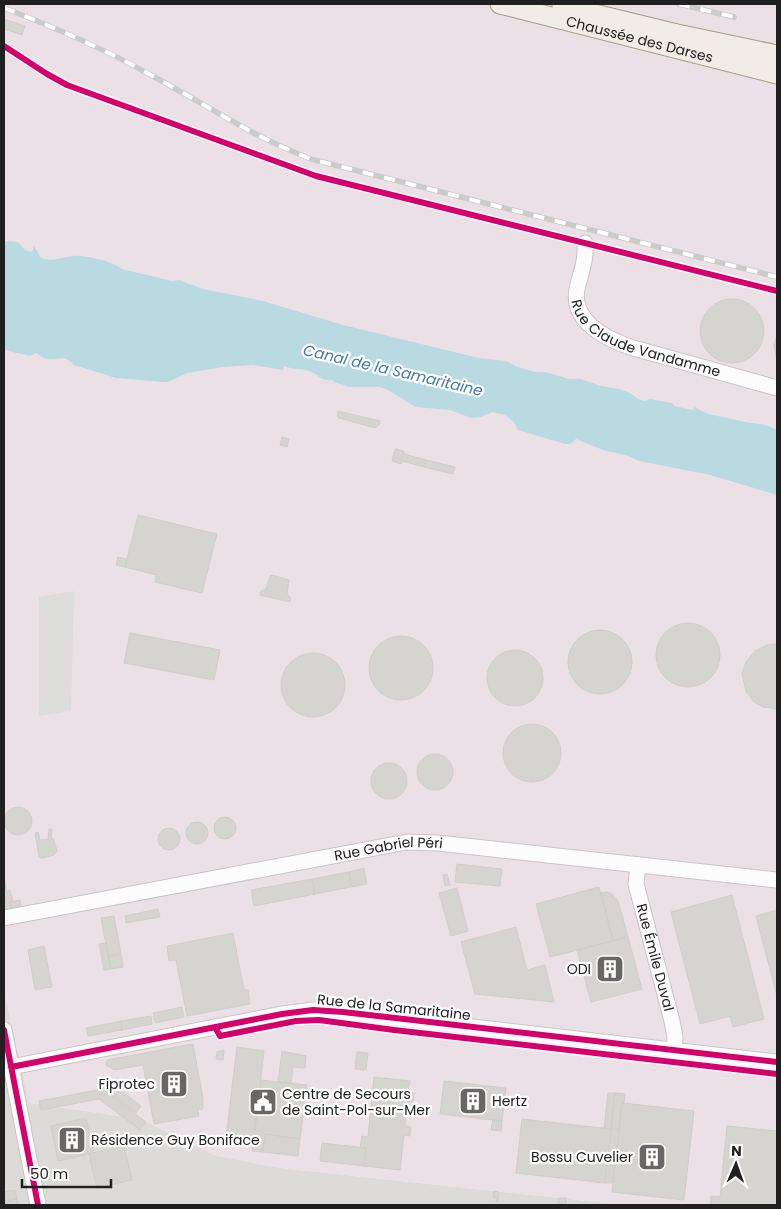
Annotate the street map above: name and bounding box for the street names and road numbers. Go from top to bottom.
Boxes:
street label: Chaussée des Darses [564,11,715,67]
street label: Rue Claude Vandamme [566,298,723,382]
street label: Rue Gabriel Péri [332,832,444,866]
street label: Rue Émile Duval [632,901,679,1013]
street label: Rue de la Samaritaine [316,989,472,1025]

